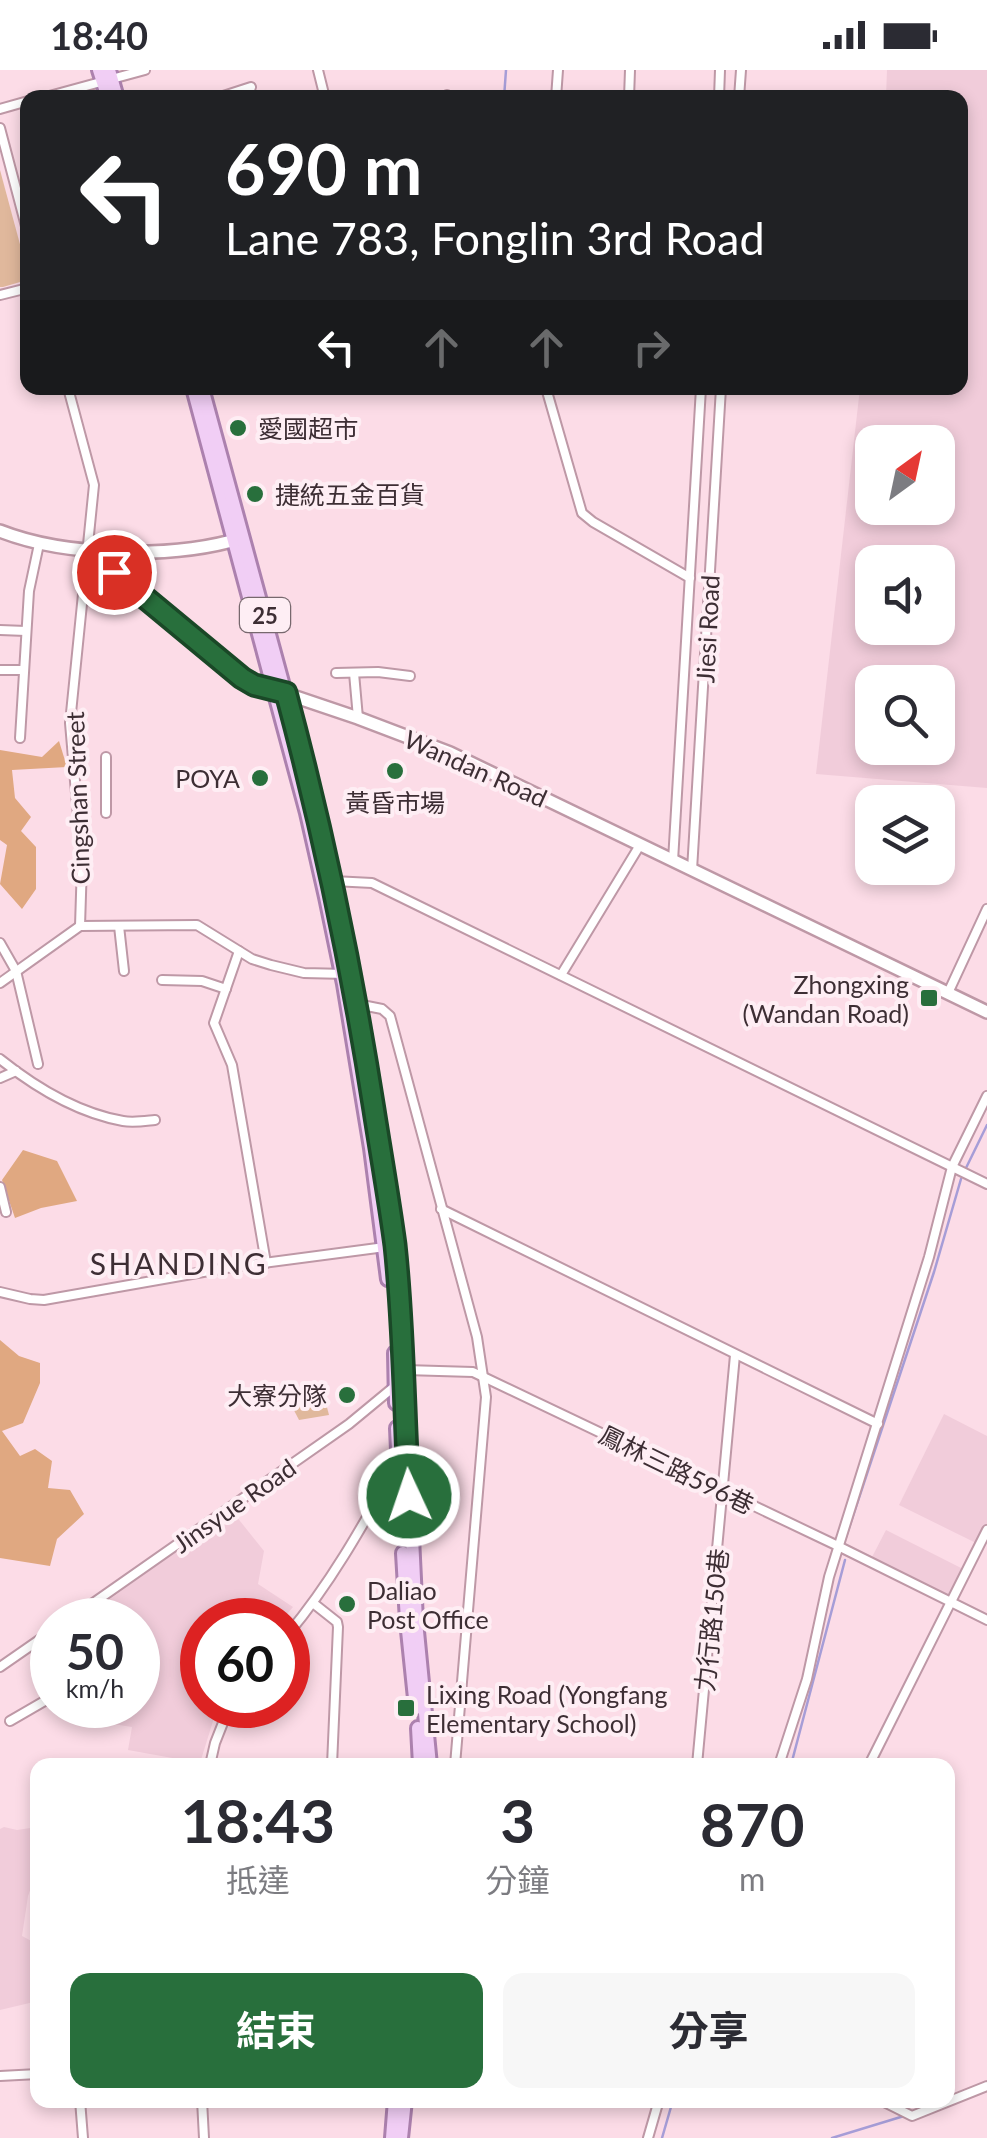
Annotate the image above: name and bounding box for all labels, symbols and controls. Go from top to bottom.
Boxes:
text: 18:40 [50,12,148,58]
text: 690 m [225,126,422,210]
icon: left [60,130,190,260]
text: Lane 783, Fonglin 3rd Road [225,211,765,265]
icon: left [309,320,364,375]
icon: ahead [414,320,469,375]
icon: ahead [519,320,574,375]
icon: right [624,320,679,375]
place label: 愛國超市 [258,413,358,443]
marker: 愛國超市 [227,417,249,439]
north arrow [855,425,955,525]
map controls [855,425,955,885]
place label: 捷統五金百貨 [275,479,425,509]
marker: 捷統五金百貨 [244,483,266,505]
pin [72,530,157,615]
icon: arrive [87,545,142,600]
button: sound [855,545,955,645]
street label: Jiesi Road [689,574,725,684]
road number: 25 [240,598,290,632]
button: search [855,665,955,765]
street label: Cingshan Street [59,711,95,885]
street label: Wandan Road [400,723,552,813]
marker: 黃昏市場 [384,760,406,782]
place label: POYA [175,763,240,793]
marker: POYA [249,767,271,789]
button: layers [855,785,955,885]
place label: 黃昏市場 [345,787,445,817]
place label: Zhongxing (Wandan Road) [743,969,909,1028]
marker: Zhongxing (Wandan Road) [918,987,940,1009]
district label: SHANDING [90,1245,268,1281]
place label: 大寮分隊 [227,1380,327,1410]
marker: 大寮分隊 [336,1384,358,1406]
street label: 鳳林三路596巷 [595,1419,759,1519]
position arrow [357,1444,461,1548]
street label: Jinsyue Road [167,1452,301,1558]
street label: 力行路150巷 [689,1547,733,1693]
place label: Daliao Post Office [367,1575,489,1634]
marker: Daliao Post Office [336,1593,358,1615]
speed limit sign: 60 [180,1598,310,1728]
text: 50 [66,1621,124,1681]
text: km/h [66,1673,124,1703]
place label: Lixing Road (Yongfang Elementary School) [426,1679,667,1738]
marker: Lixing Road (Yongfang Elementary School) [395,1697,417,1719]
text: 18:43 [180,1784,335,1856]
text: 3 [500,1784,535,1856]
text: 870 [700,1788,804,1860]
text: m [739,1859,765,1898]
text: 抵達 [226,1860,290,1899]
text: 分鐘 [486,1860,550,1899]
button: 結束 [70,1973,483,2088]
button: 分享 [503,1973,915,2088]

